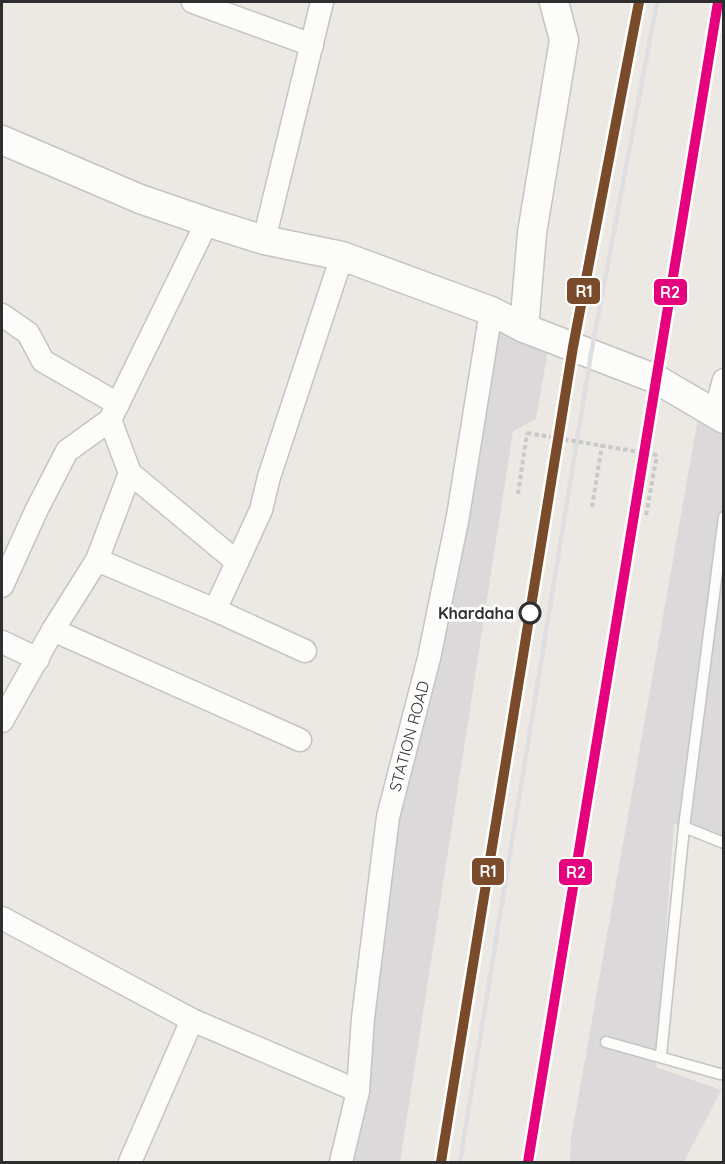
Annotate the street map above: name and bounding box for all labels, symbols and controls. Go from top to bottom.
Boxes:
line badge: R1 [566,277,601,305]
line badge: R2 [653,278,688,306]
text: R1 [575,281,593,301]
text: R2 [660,282,680,302]
marker: Khardaha [519,602,541,624]
place label: Khardaha [438,603,514,623]
street label: STATION ROAD [385,678,433,794]
line badge: R1 [471,857,505,886]
line badge: R2 [558,858,593,886]
text: R1 [479,861,497,881]
text: R2 [566,862,586,882]

